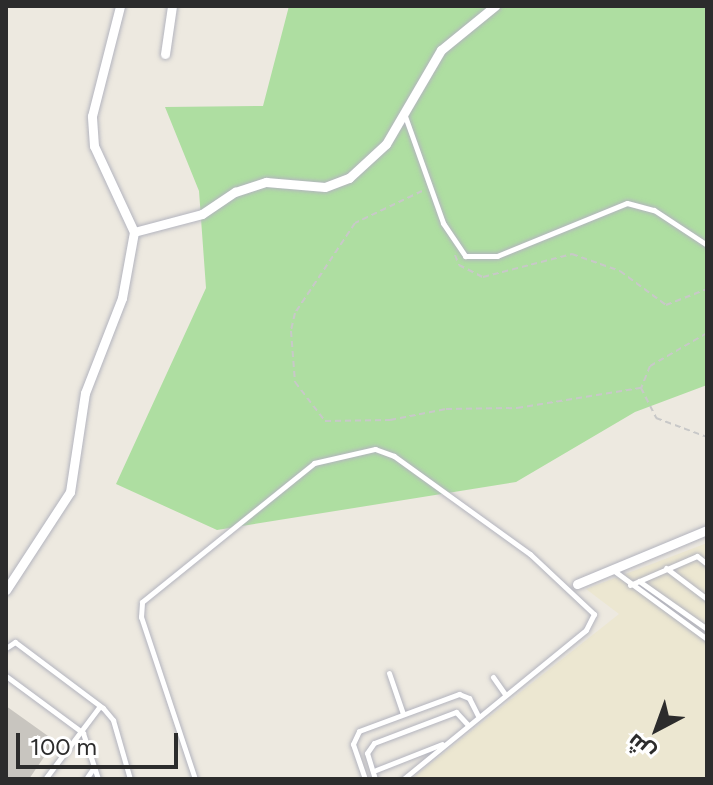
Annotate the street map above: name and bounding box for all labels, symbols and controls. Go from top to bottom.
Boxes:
north arrow [617,689,697,769]
scale bar [20,717,182,767]
text: ش [621,728,660,767]
text: 100 m [30,732,97,761]

